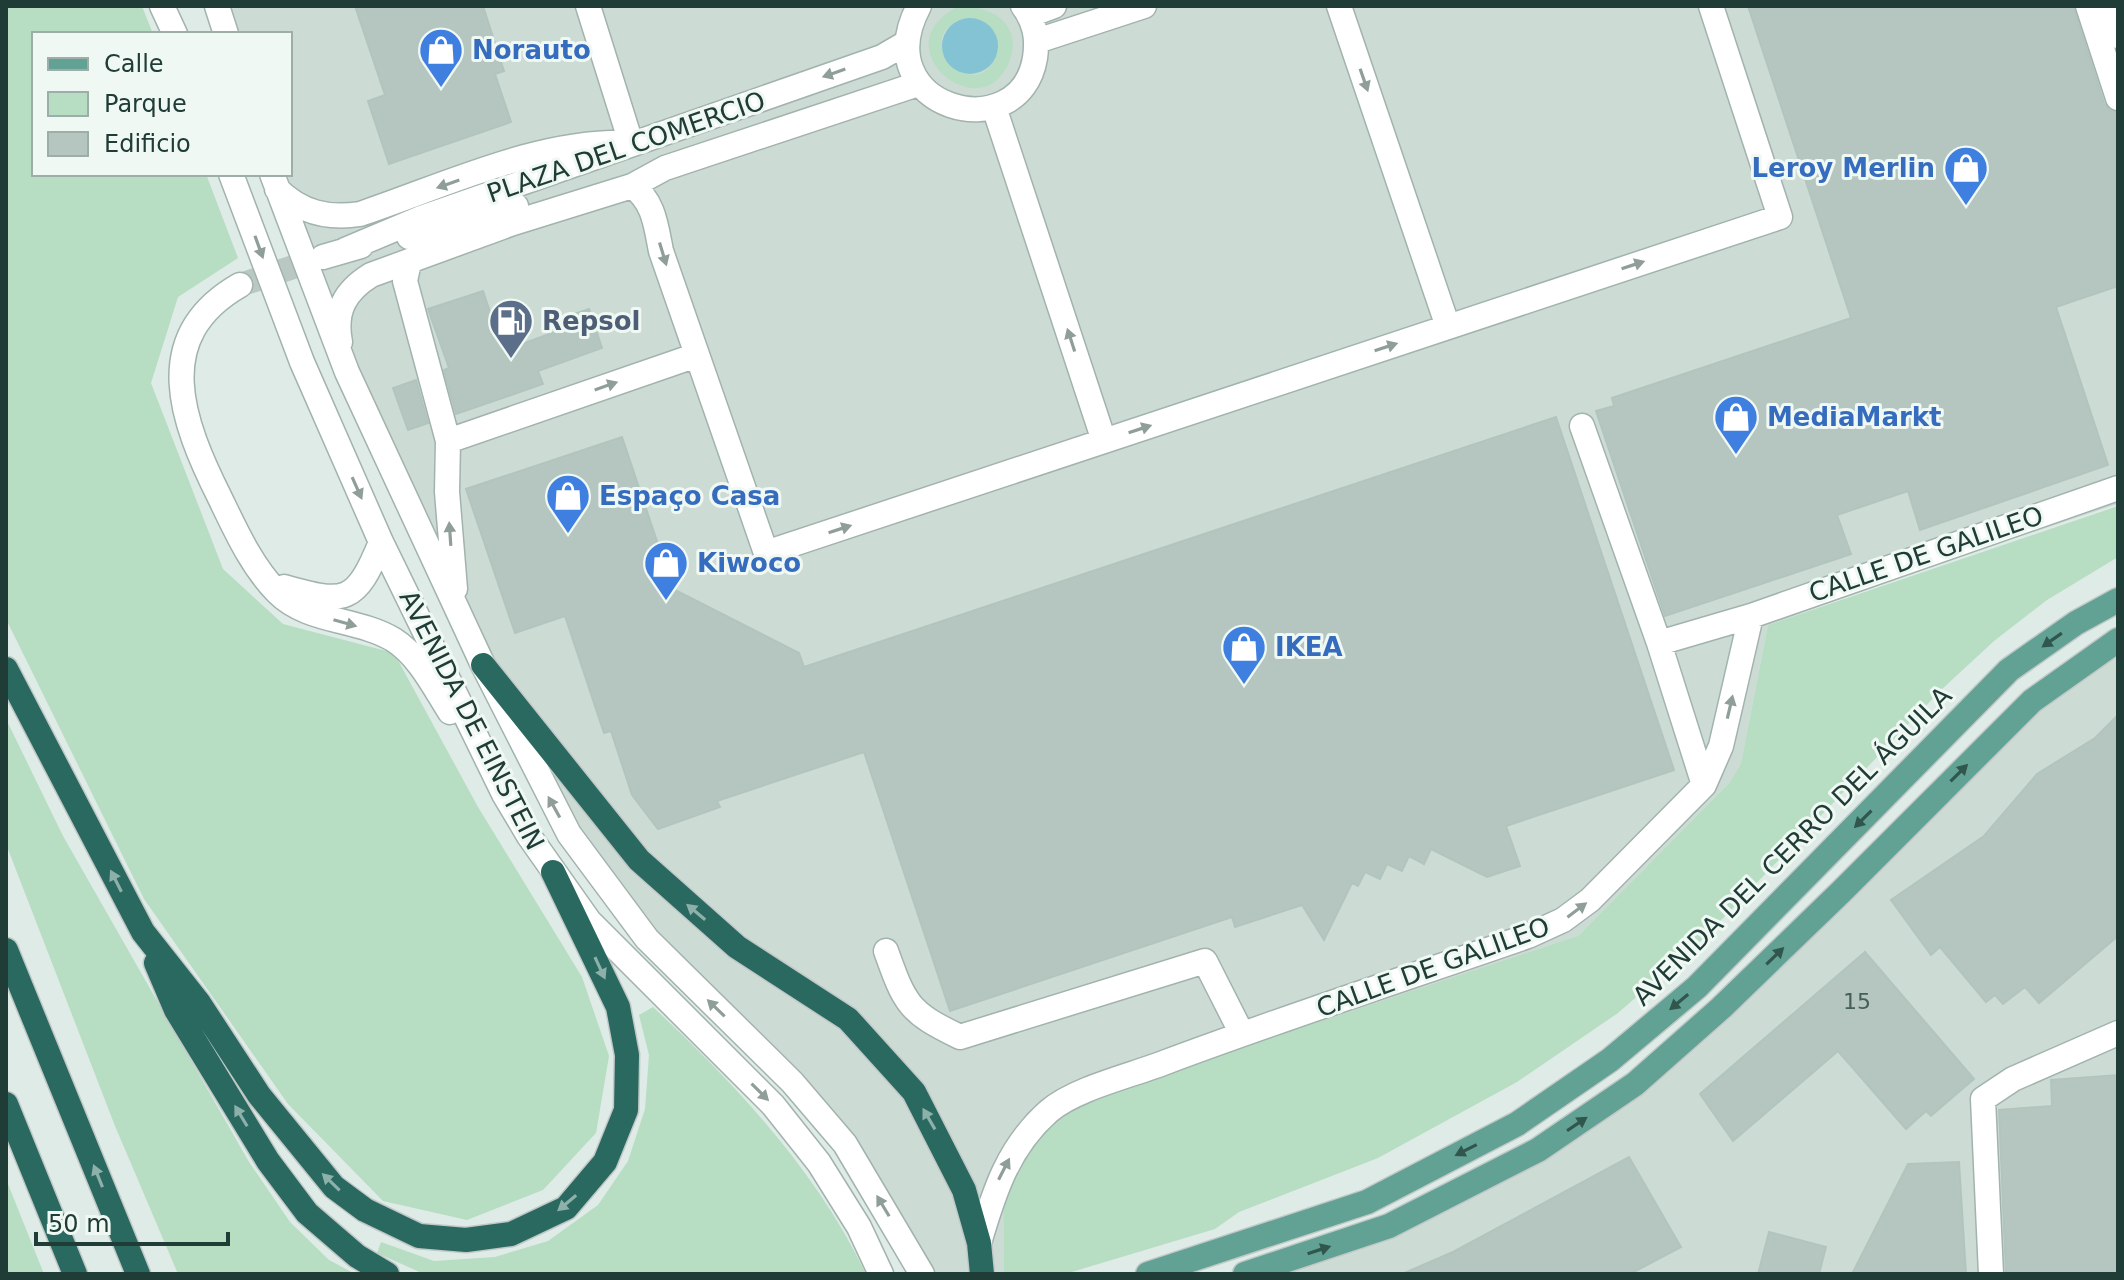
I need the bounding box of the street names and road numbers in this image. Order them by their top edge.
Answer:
street label: PLAZA DEL COMERCIO [483,85,769,209]
street label: CALLE DE GALILEO [1805,500,2047,608]
street label: AVENIDA DE EINSTEIN [393,585,551,855]
street label: AVENIDA DEL CERRO DEL ÁGUILA [1626,680,1958,1011]
street label: CALLE DE GALILEO [1312,911,1554,1023]

